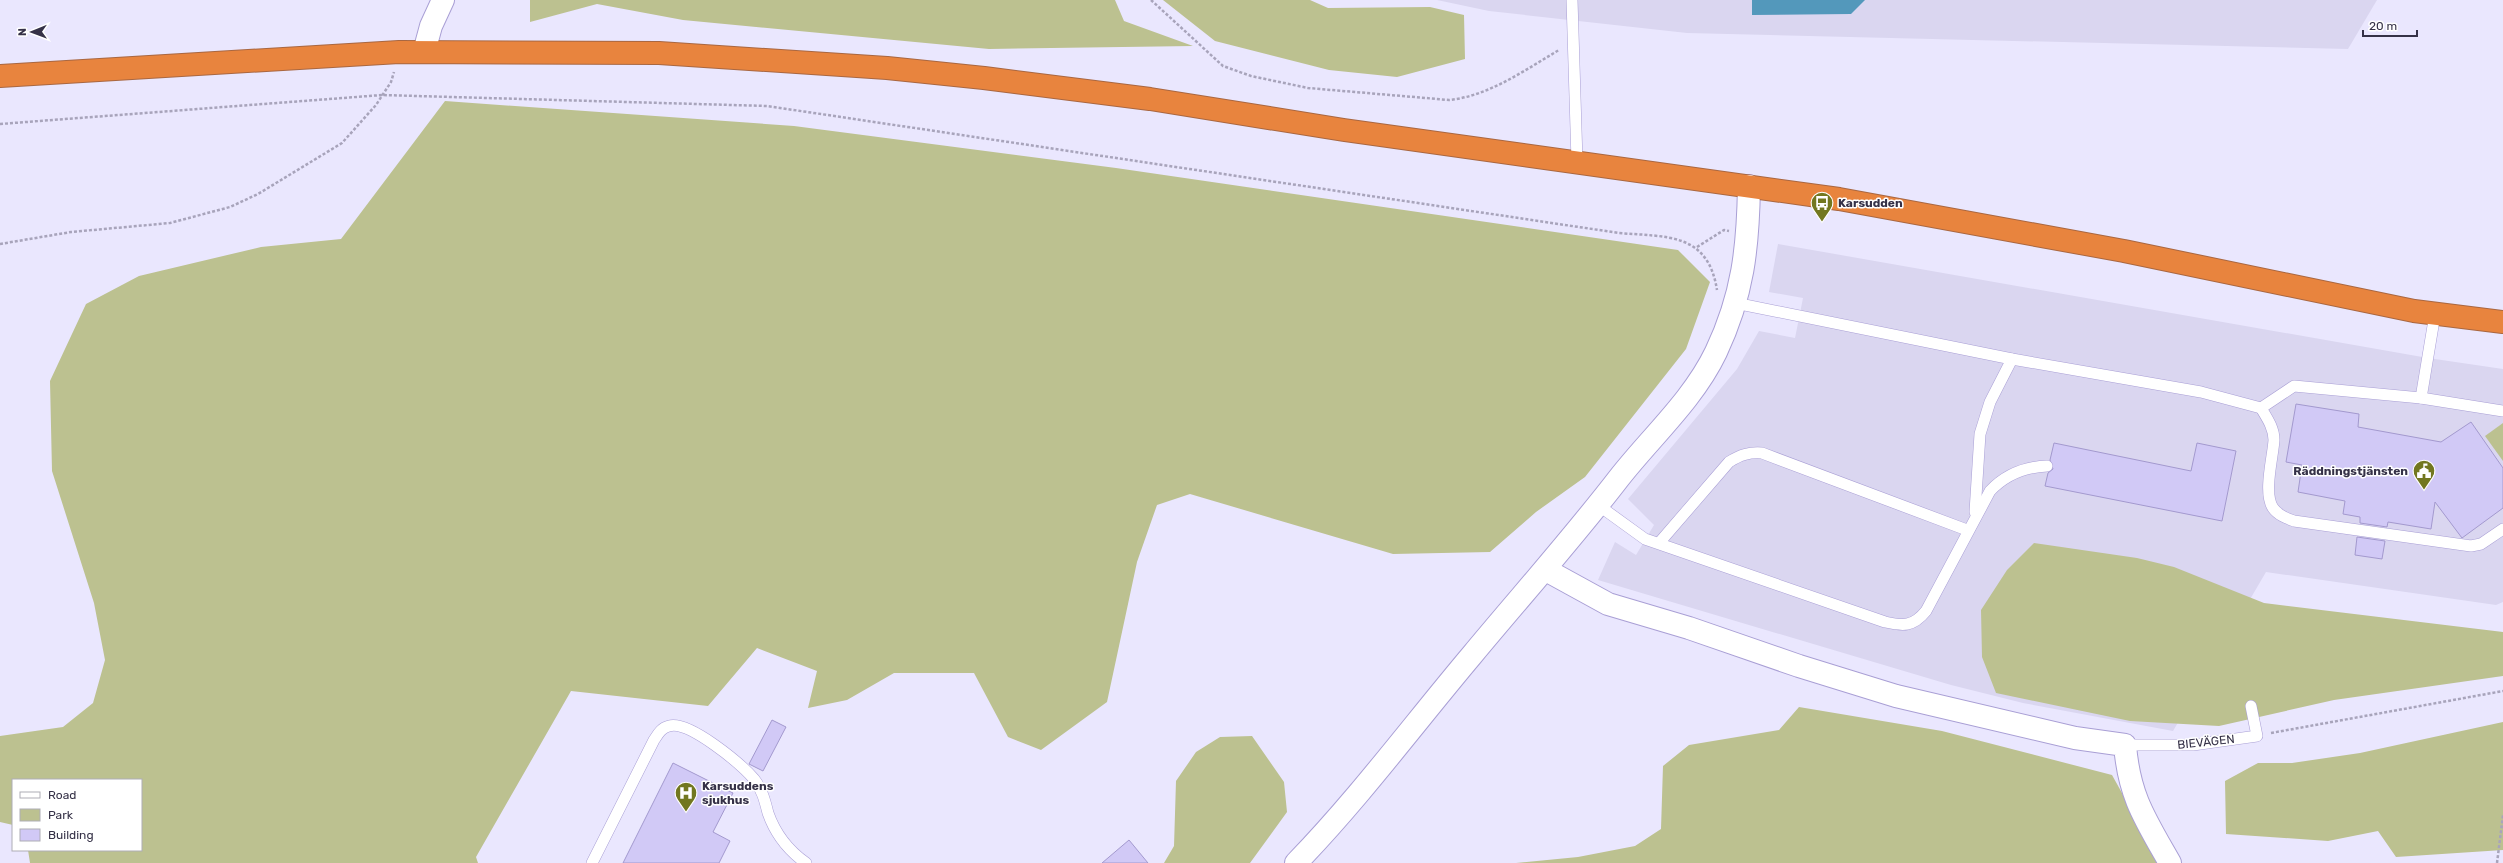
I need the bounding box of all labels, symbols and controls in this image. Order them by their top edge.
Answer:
north arrow [12,12,52,52]
scale bar [2363,12,2417,38]
text: 20 m [2369,19,2397,33]
text: N [16,28,29,36]
bus stop icon: Karsudden [1809,190,1835,223]
place label: Karsudden [1838,196,1903,210]
public building icon: Räddningstjänsten [2411,458,2437,491]
place label: Räddningstjänsten [2293,464,2408,478]
street label: BIEVÄGEN [2177,732,2235,752]
legend [12,779,142,851]
place label: Karsuddens sjukhus [702,779,774,807]
hospital icon: Karsuddens sjukhus [673,780,699,813]
text: Road [48,788,76,802]
text: Park [48,808,74,822]
text: Building [48,828,94,842]

